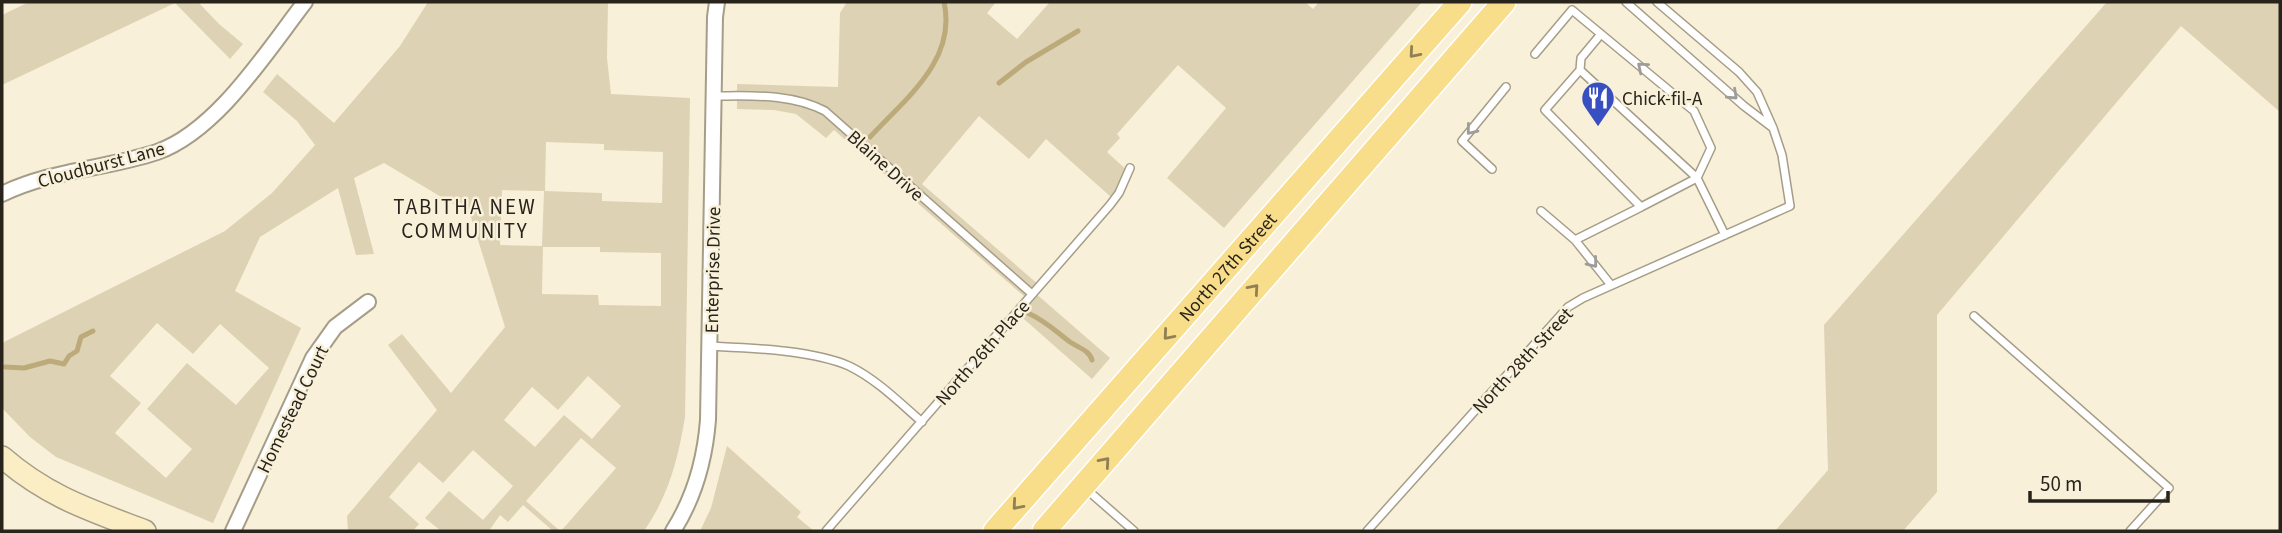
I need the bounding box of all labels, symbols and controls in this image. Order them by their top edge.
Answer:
one-way arrow [1410,45,1423,58]
one-way arrow [1637,63,1649,76]
restaurant icon: Chick-fil-A [1579,79,1617,128]
place label: Chick-fil-A [1622,86,1703,113]
one-way arrow [1724,86,1737,99]
one-way arrow [1467,122,1479,135]
street label: Blaine Drive [841,124,929,208]
street label: Cloudburst Lane [35,135,168,195]
district label: TABITHA NEW COMMUNITY [393,192,537,246]
street label: Enterprise Drive [699,206,728,334]
street label: North 27th Street [1173,207,1284,328]
one-way arrow [1585,254,1597,267]
one-way arrow [1246,285,1258,298]
street label: North 26th Place [930,294,1037,412]
street label: North 28th Street [1467,301,1580,420]
one-way arrow [1164,327,1176,340]
street label: Homestead Court [251,341,336,478]
one-way arrow [1097,457,1109,470]
scale bar [2030,460,2168,504]
text: 50 m [2040,469,2082,499]
one-way arrow [1013,497,1025,510]

